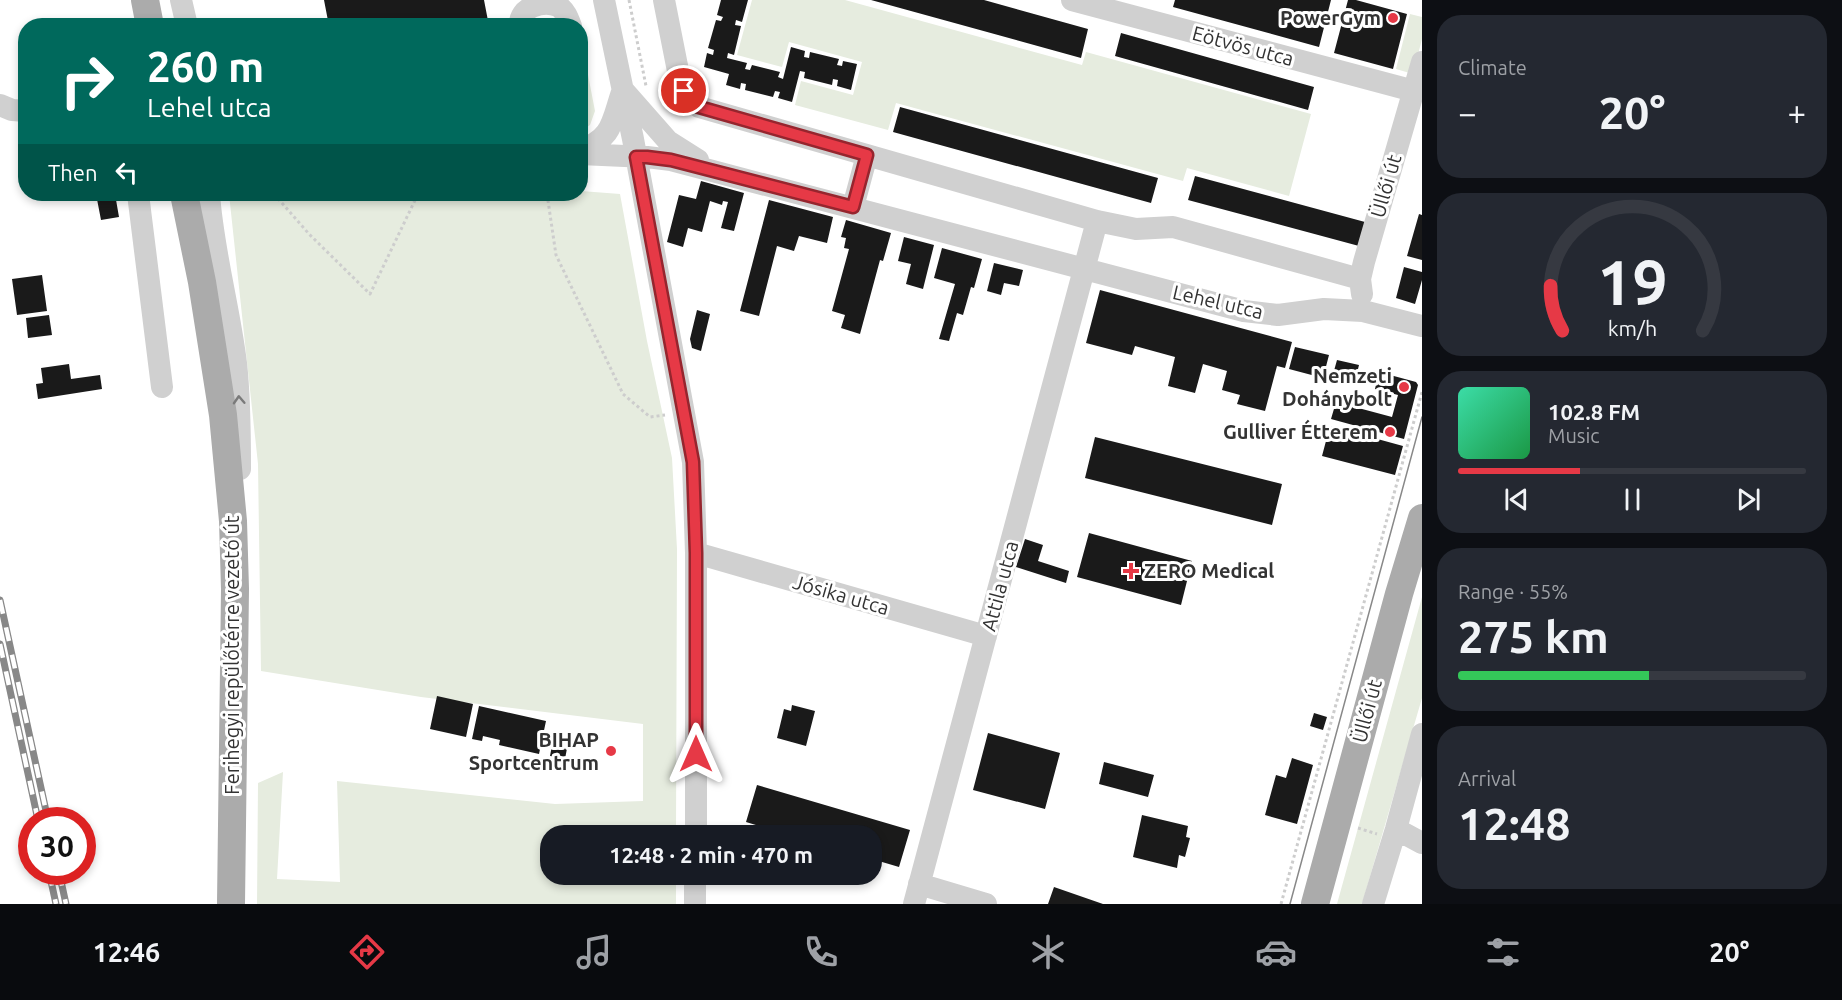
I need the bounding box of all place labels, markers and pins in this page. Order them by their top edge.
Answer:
place label: PowerGym [1280,6,1381,29]
marker: PowerGym [1386,11,1400,25]
pin [658,65,709,116]
place label: Nemzeti Dohánybolt [1282,364,1392,410]
marker: Nemzeti Dohánybolt [1397,380,1411,394]
place label: Gulliver Étterem [1223,419,1378,443]
marker: Gulliver Étterem [1383,425,1397,439]
place label: ZERO Medical [1144,559,1274,582]
marker: ZERO Medical [1122,562,1140,580]
place label: BIHAP Sportcentrum [469,728,599,774]
marker: BIHAP Sportcentrum [604,744,618,758]

